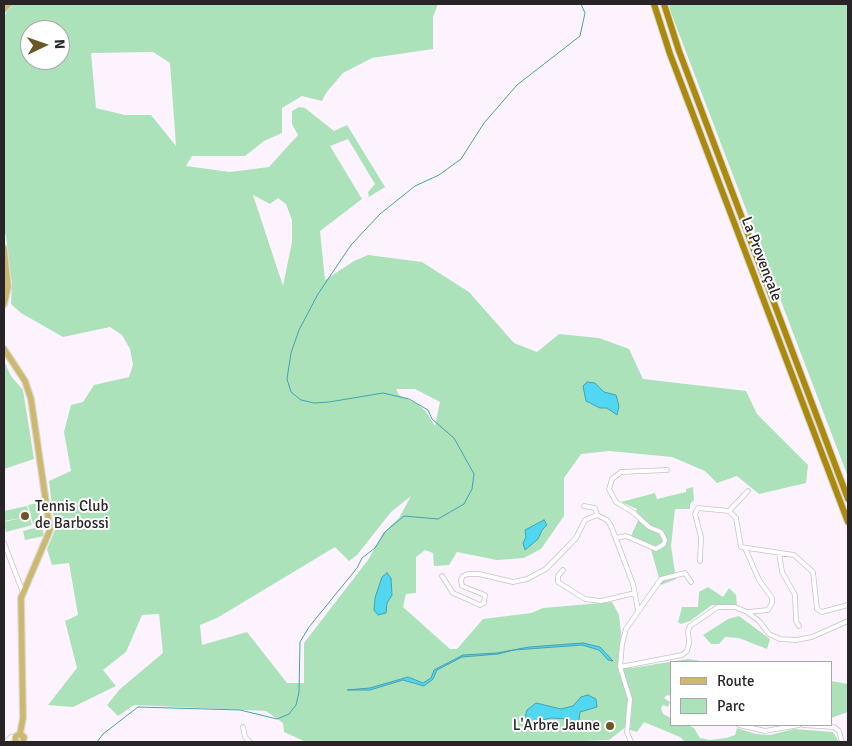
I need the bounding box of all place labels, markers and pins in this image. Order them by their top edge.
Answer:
place label: Tennis Club de Barbossi [35,498,109,533]
marker: Tennis Club de Barbossi [19,510,31,522]
place label: L'Arbre Jaune [513,717,600,735]
marker: L'Arbre Jaune [604,720,616,732]

